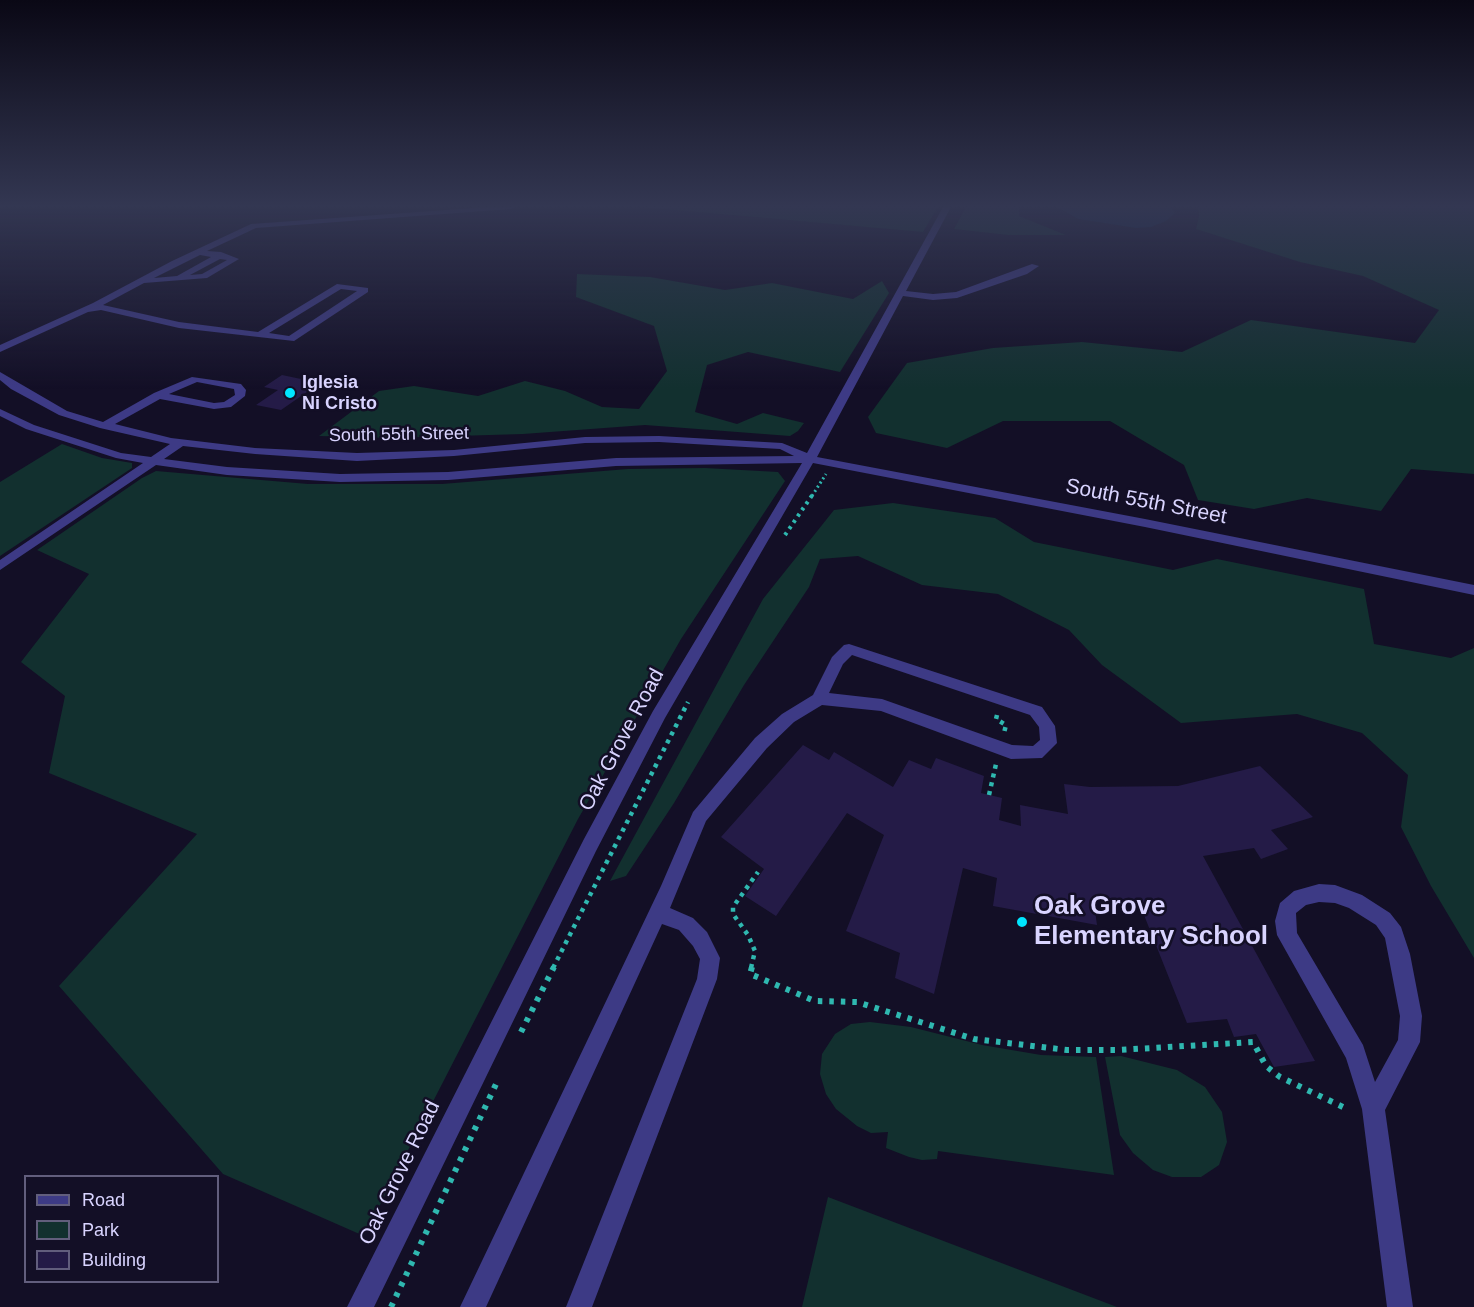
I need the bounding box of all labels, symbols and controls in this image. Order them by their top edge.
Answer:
place label: Iglesia Ni Cristo [302,372,377,415]
marker: Iglesia Ni Cristo [283,386,297,400]
street label: South 55th Street [329,423,469,447]
street label: South 55th Street [1063,474,1229,530]
street label: Oak Grove Road [574,665,670,815]
place label: Oak Grove Elementary School [1034,891,1268,952]
marker: Oak Grove Elementary School [1015,915,1029,929]
street label: Oak Grove Road [354,1097,446,1249]
legend [24,1175,219,1283]
text: Road [82,1190,125,1210]
text: Park [82,1220,119,1240]
text: Building [82,1250,146,1270]

